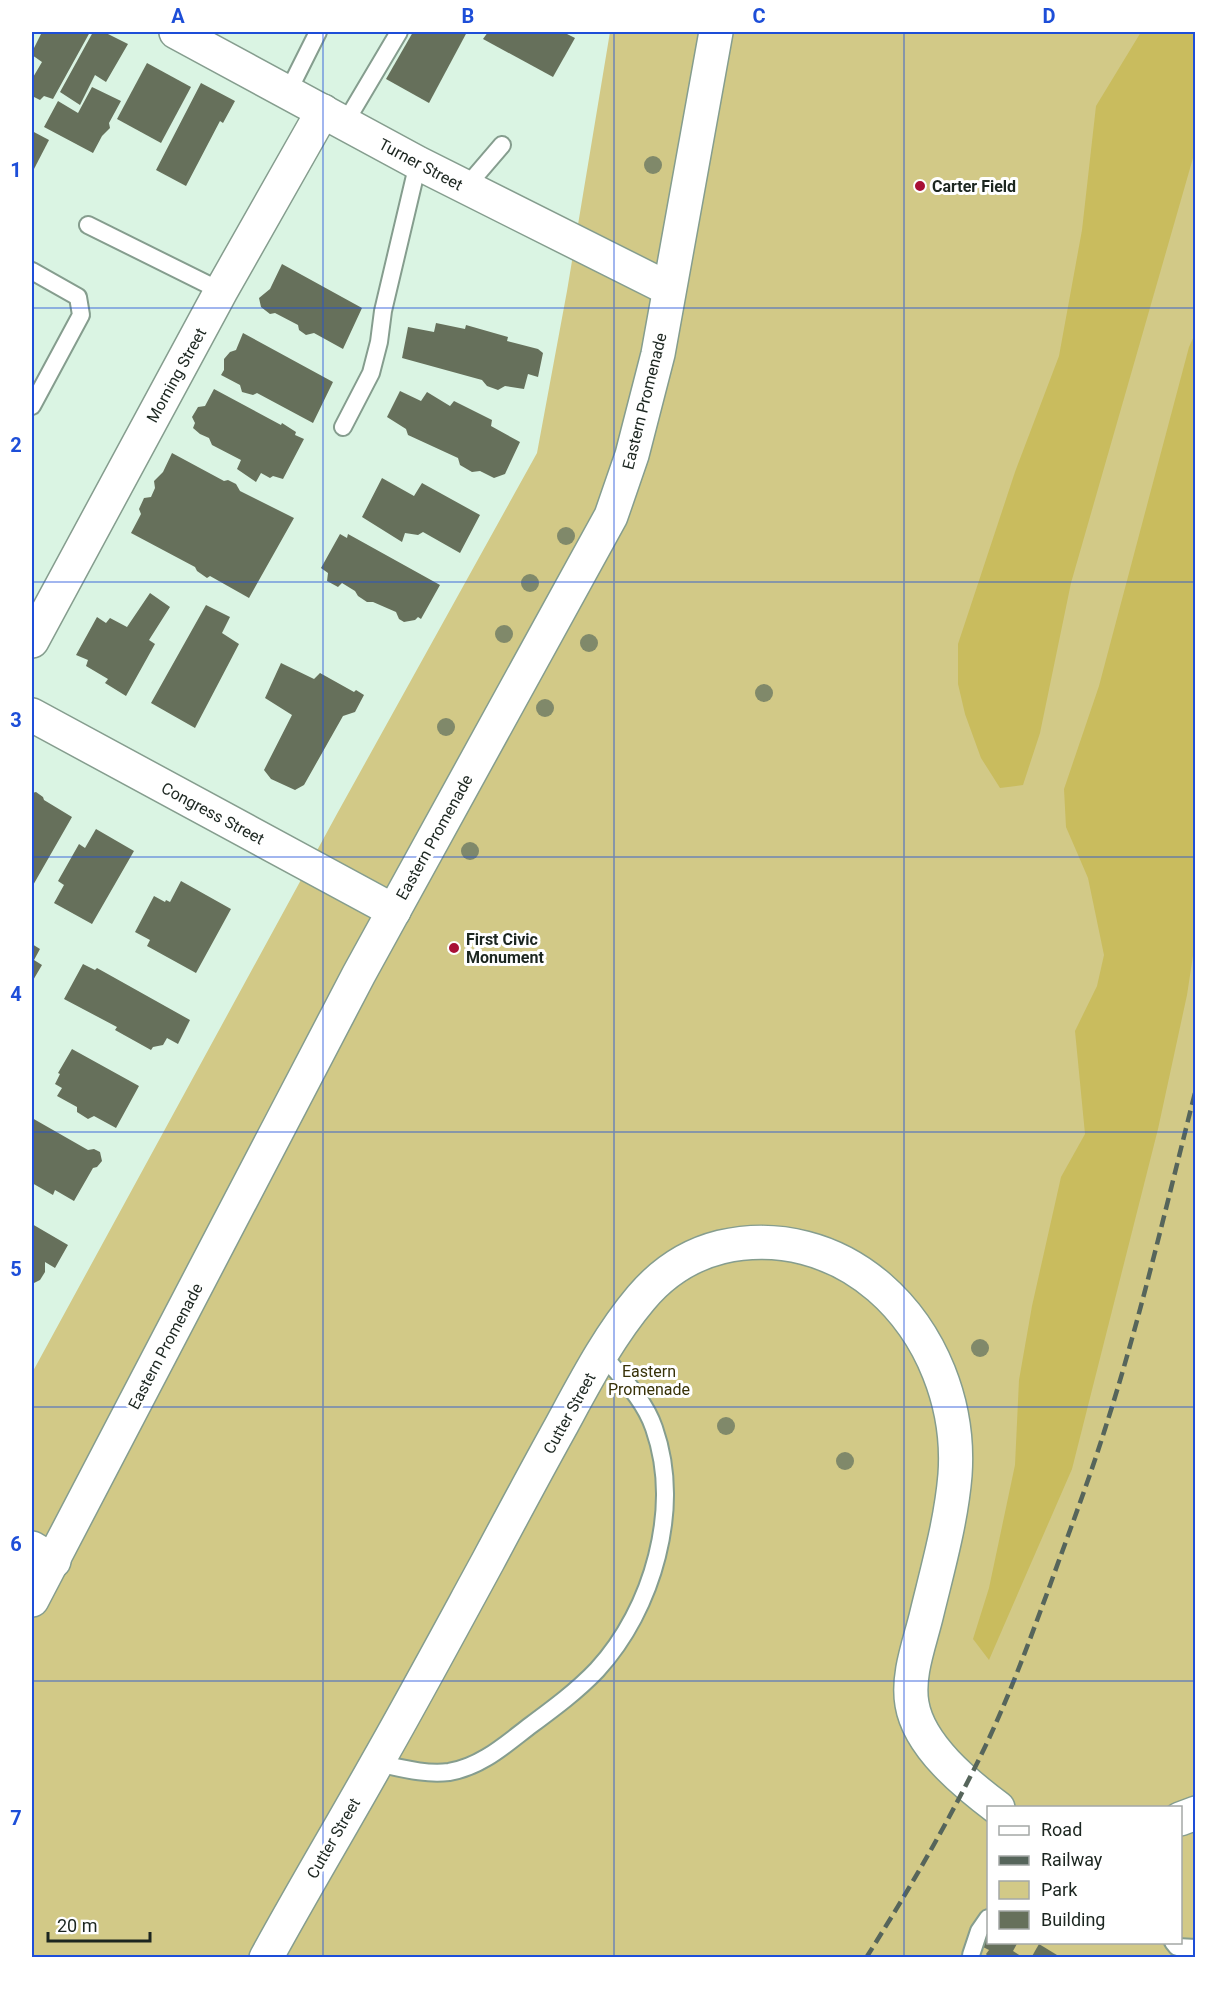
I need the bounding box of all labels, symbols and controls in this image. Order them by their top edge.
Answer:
text: A [171,4,185,28]
text: B [462,4,474,28]
text: C [752,4,766,28]
text: D [1043,4,1056,28]
street label: Turner Street [376,134,466,194]
text: 1 [10,158,22,182]
place label: Carter Field [932,177,1016,196]
marker: Carter Field [913,179,927,193]
street label: Morning Street [143,325,210,426]
street label: Eastern Promenade [618,331,671,471]
text: 2 [10,433,22,457]
text: 3 [10,708,22,732]
street label: Eastern Promenade [392,771,477,903]
street label: Congress Street [158,778,267,849]
place label: First Civic Monument [466,930,544,967]
marker: First Civic Monument [447,941,461,955]
text: 4 [10,982,22,1006]
text: 5 [10,1257,22,1281]
street label: Eastern Promenade [124,1280,207,1413]
park label: Eastern Promenade [608,1362,690,1399]
street label: Cutter Street [539,1369,600,1457]
text: 6 [10,1532,22,1556]
street label: Cutter Street [303,1795,364,1882]
text: 7 [10,1806,22,1830]
legend [987,1806,1182,1944]
text: Road [1041,1819,1082,1840]
text: Railway [1041,1849,1103,1870]
text: Park [1041,1879,1078,1900]
scale bar [48,1905,150,1943]
text: Building [1041,1909,1105,1930]
text: 20 m [57,1915,97,1936]

